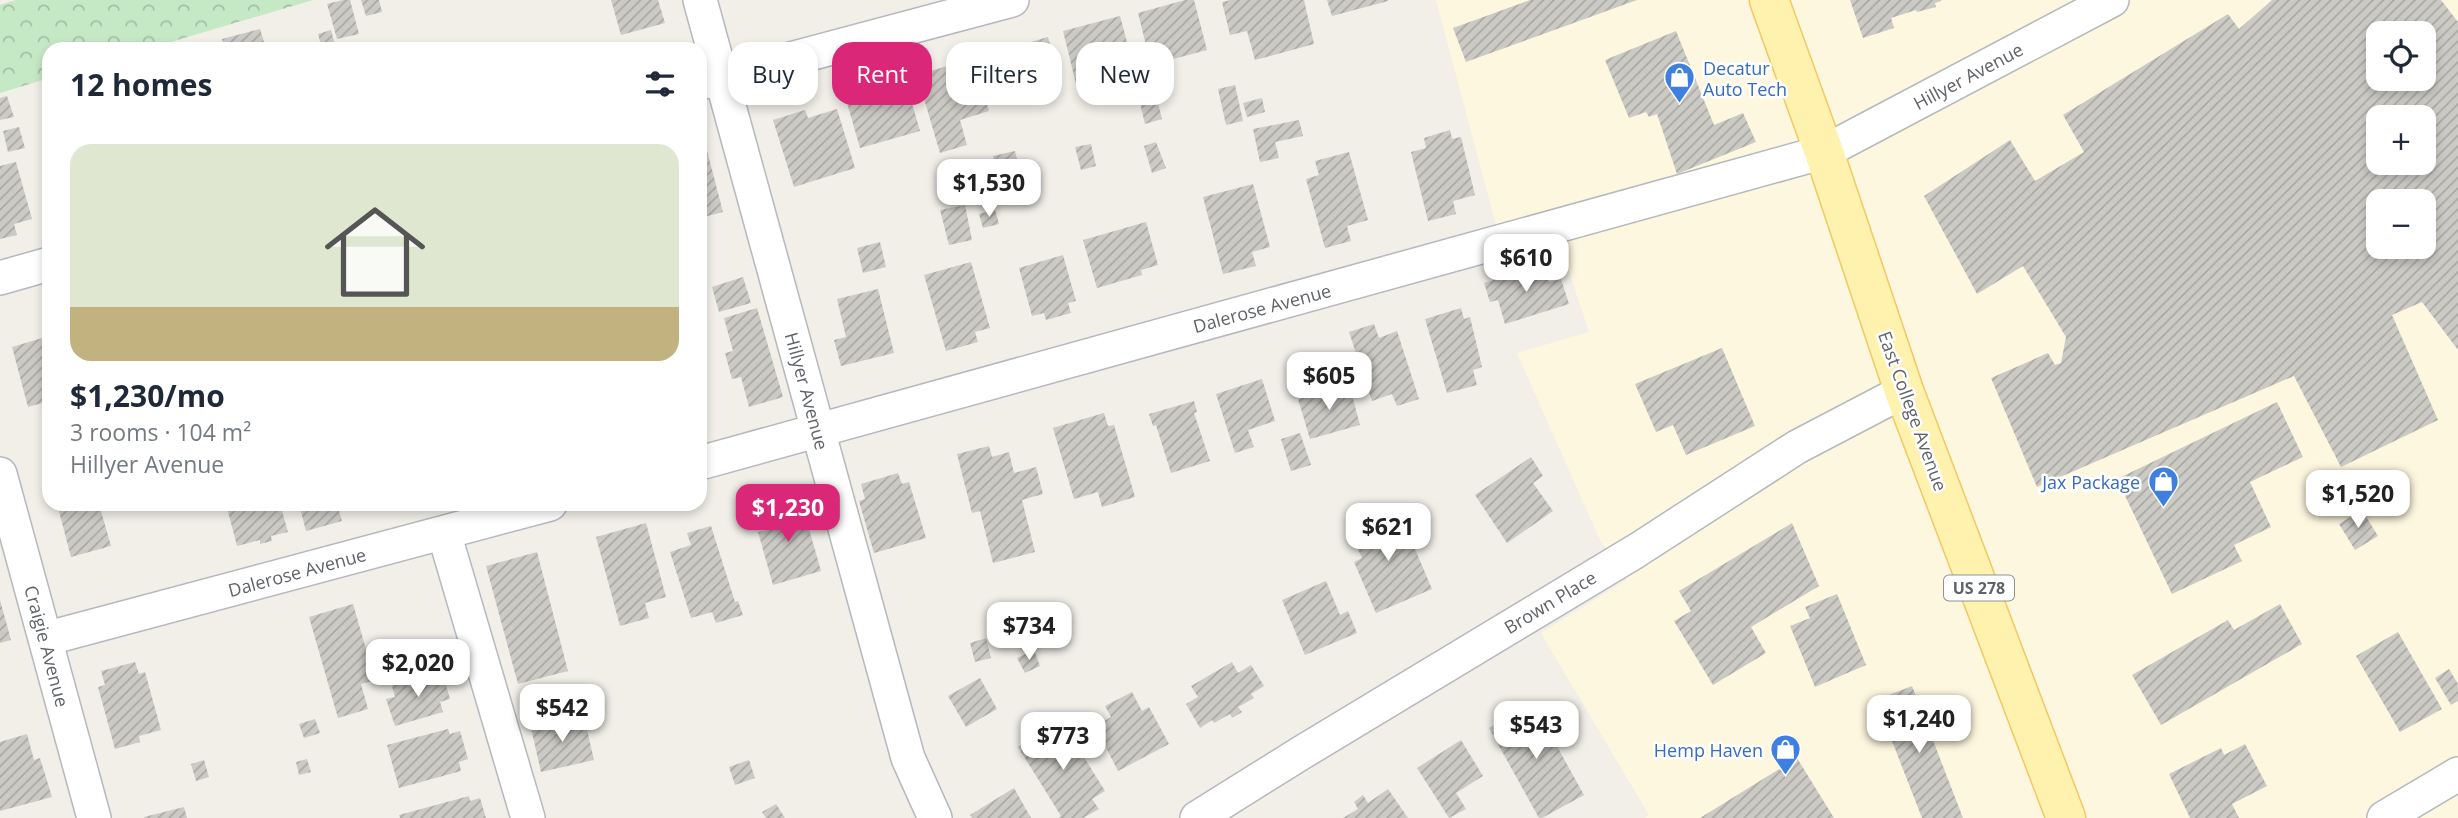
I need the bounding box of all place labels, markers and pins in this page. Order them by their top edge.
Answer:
place label: Decatur Auto Tech [1703,56,1787,101]
shop icon: Decatur Auto Tech [1663,61,1697,105]
pin: $1,530 [932,160,1046,219]
pin: $610 [1485,234,1567,294]
pin: $605 [1288,352,1370,412]
shop icon: Jax Package [2146,465,2180,509]
place label: Jax Package [2040,470,2140,494]
pin: $1,520 [2301,470,2415,530]
pin: $1,230 [731,484,845,544]
pin: $621 [1347,504,1429,563]
pin: $734 [988,602,1070,662]
pin: $2,020 [361,640,475,699]
pin: $542 [521,684,603,744]
pin: $1,240 [1862,696,1976,755]
pin: $543 [1495,702,1577,761]
pin: $773 [1022,712,1104,772]
shop icon: Hemp Haven [1769,733,1803,777]
place label: Hemp Haven [1654,738,1763,762]

